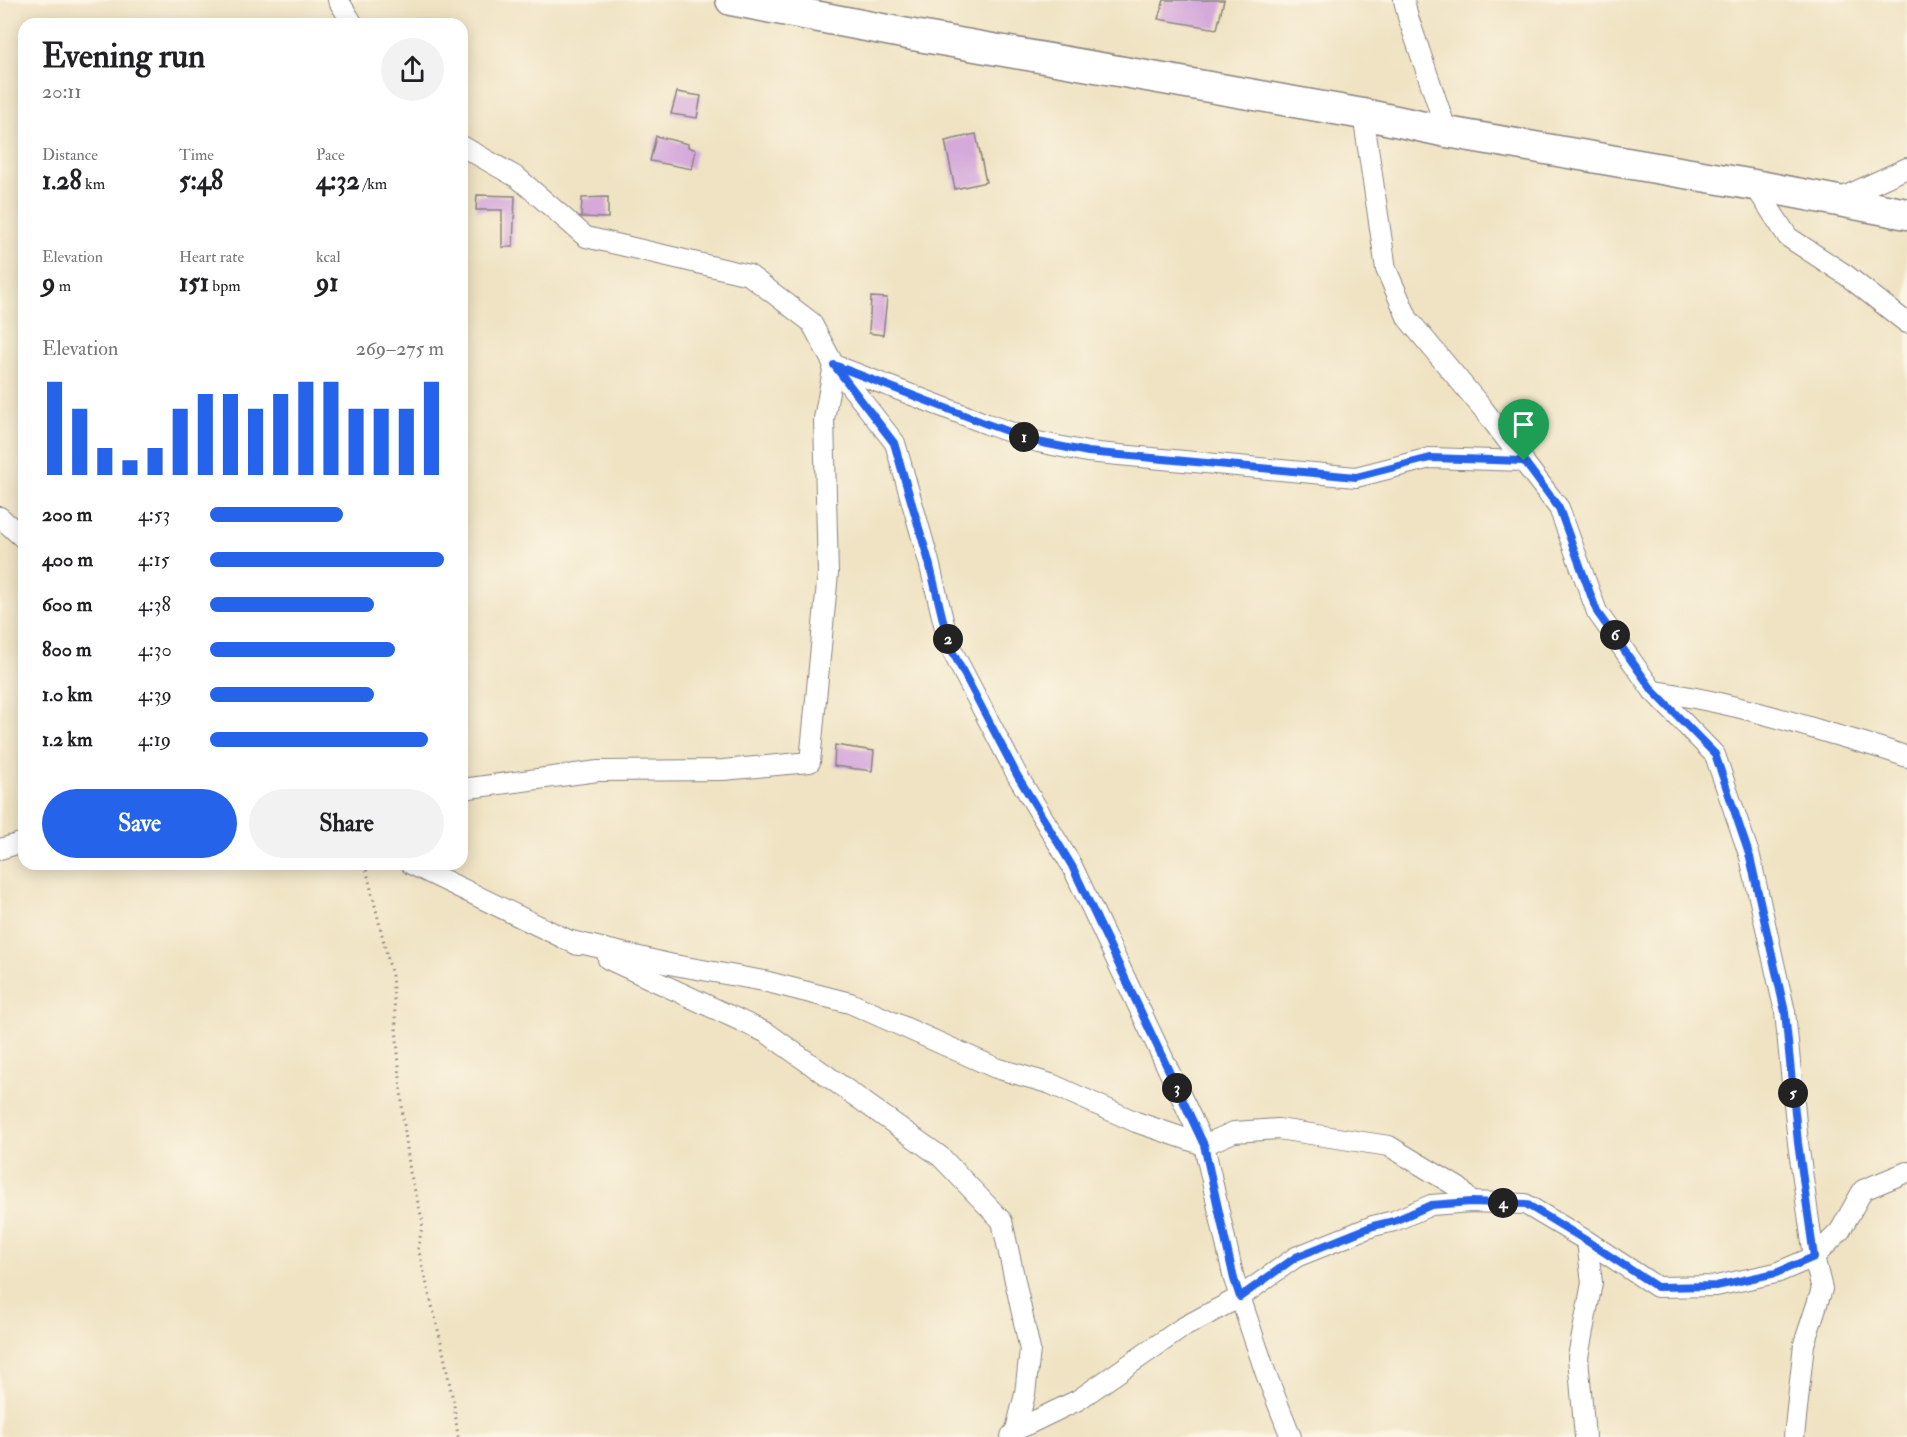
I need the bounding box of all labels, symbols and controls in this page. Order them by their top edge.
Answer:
text: Evening run [42,36,205,77]
button: share [381,38,444,101]
text: 20:11 [42,79,82,104]
text: Distance [42,145,98,165]
text: Time [179,145,214,165]
text: Pace [316,145,345,165]
text: 1.28 [42,165,82,197]
text: 5:48 [179,165,223,197]
text: 4:32 [316,165,360,197]
text: km [82,174,105,194]
text: /km [360,174,387,194]
text: Elevation [42,247,103,267]
text: Heart rate [179,247,244,267]
text: kcal [316,247,341,267]
text: 9 [42,267,55,299]
text: 151 [179,267,209,299]
text: 91 [316,267,339,299]
text: m [55,276,71,296]
text: bpm [209,276,241,296]
text: Elevation [42,336,118,361]
text: 269–275 m [356,336,444,361]
pin [1498,399,1549,461]
icon: arrive [1507,408,1540,441]
pin: 1 [1009,422,1039,452]
text: 1 [1021,427,1027,447]
text: 200 m [42,502,92,527]
text: 4:53 [138,502,170,527]
text: 400 m [42,547,93,572]
text: 4:15 [138,547,170,572]
text: 600 m [42,592,92,617]
text: 4:38 [138,592,171,617]
pin: 6 [1600,620,1630,650]
pin: 2 [933,624,963,654]
text: 6 [1611,625,1619,645]
text: 2 [944,629,952,649]
text: 800 m [42,637,92,662]
text: 4:30 [138,637,172,662]
text: 1.0 km [42,682,93,707]
text: 4:39 [138,682,172,707]
text: 1.2 km [42,727,92,752]
text: 4:19 [138,727,171,752]
button: Save [42,789,237,858]
button: Share [249,789,444,858]
pin: 3 [1162,1073,1192,1103]
text: 3 [1174,1078,1180,1098]
pin: 5 [1778,1078,1808,1108]
text: 5 [1789,1083,1797,1103]
pin: 4 [1488,1188,1518,1218]
text: 4 [1499,1193,1507,1213]

